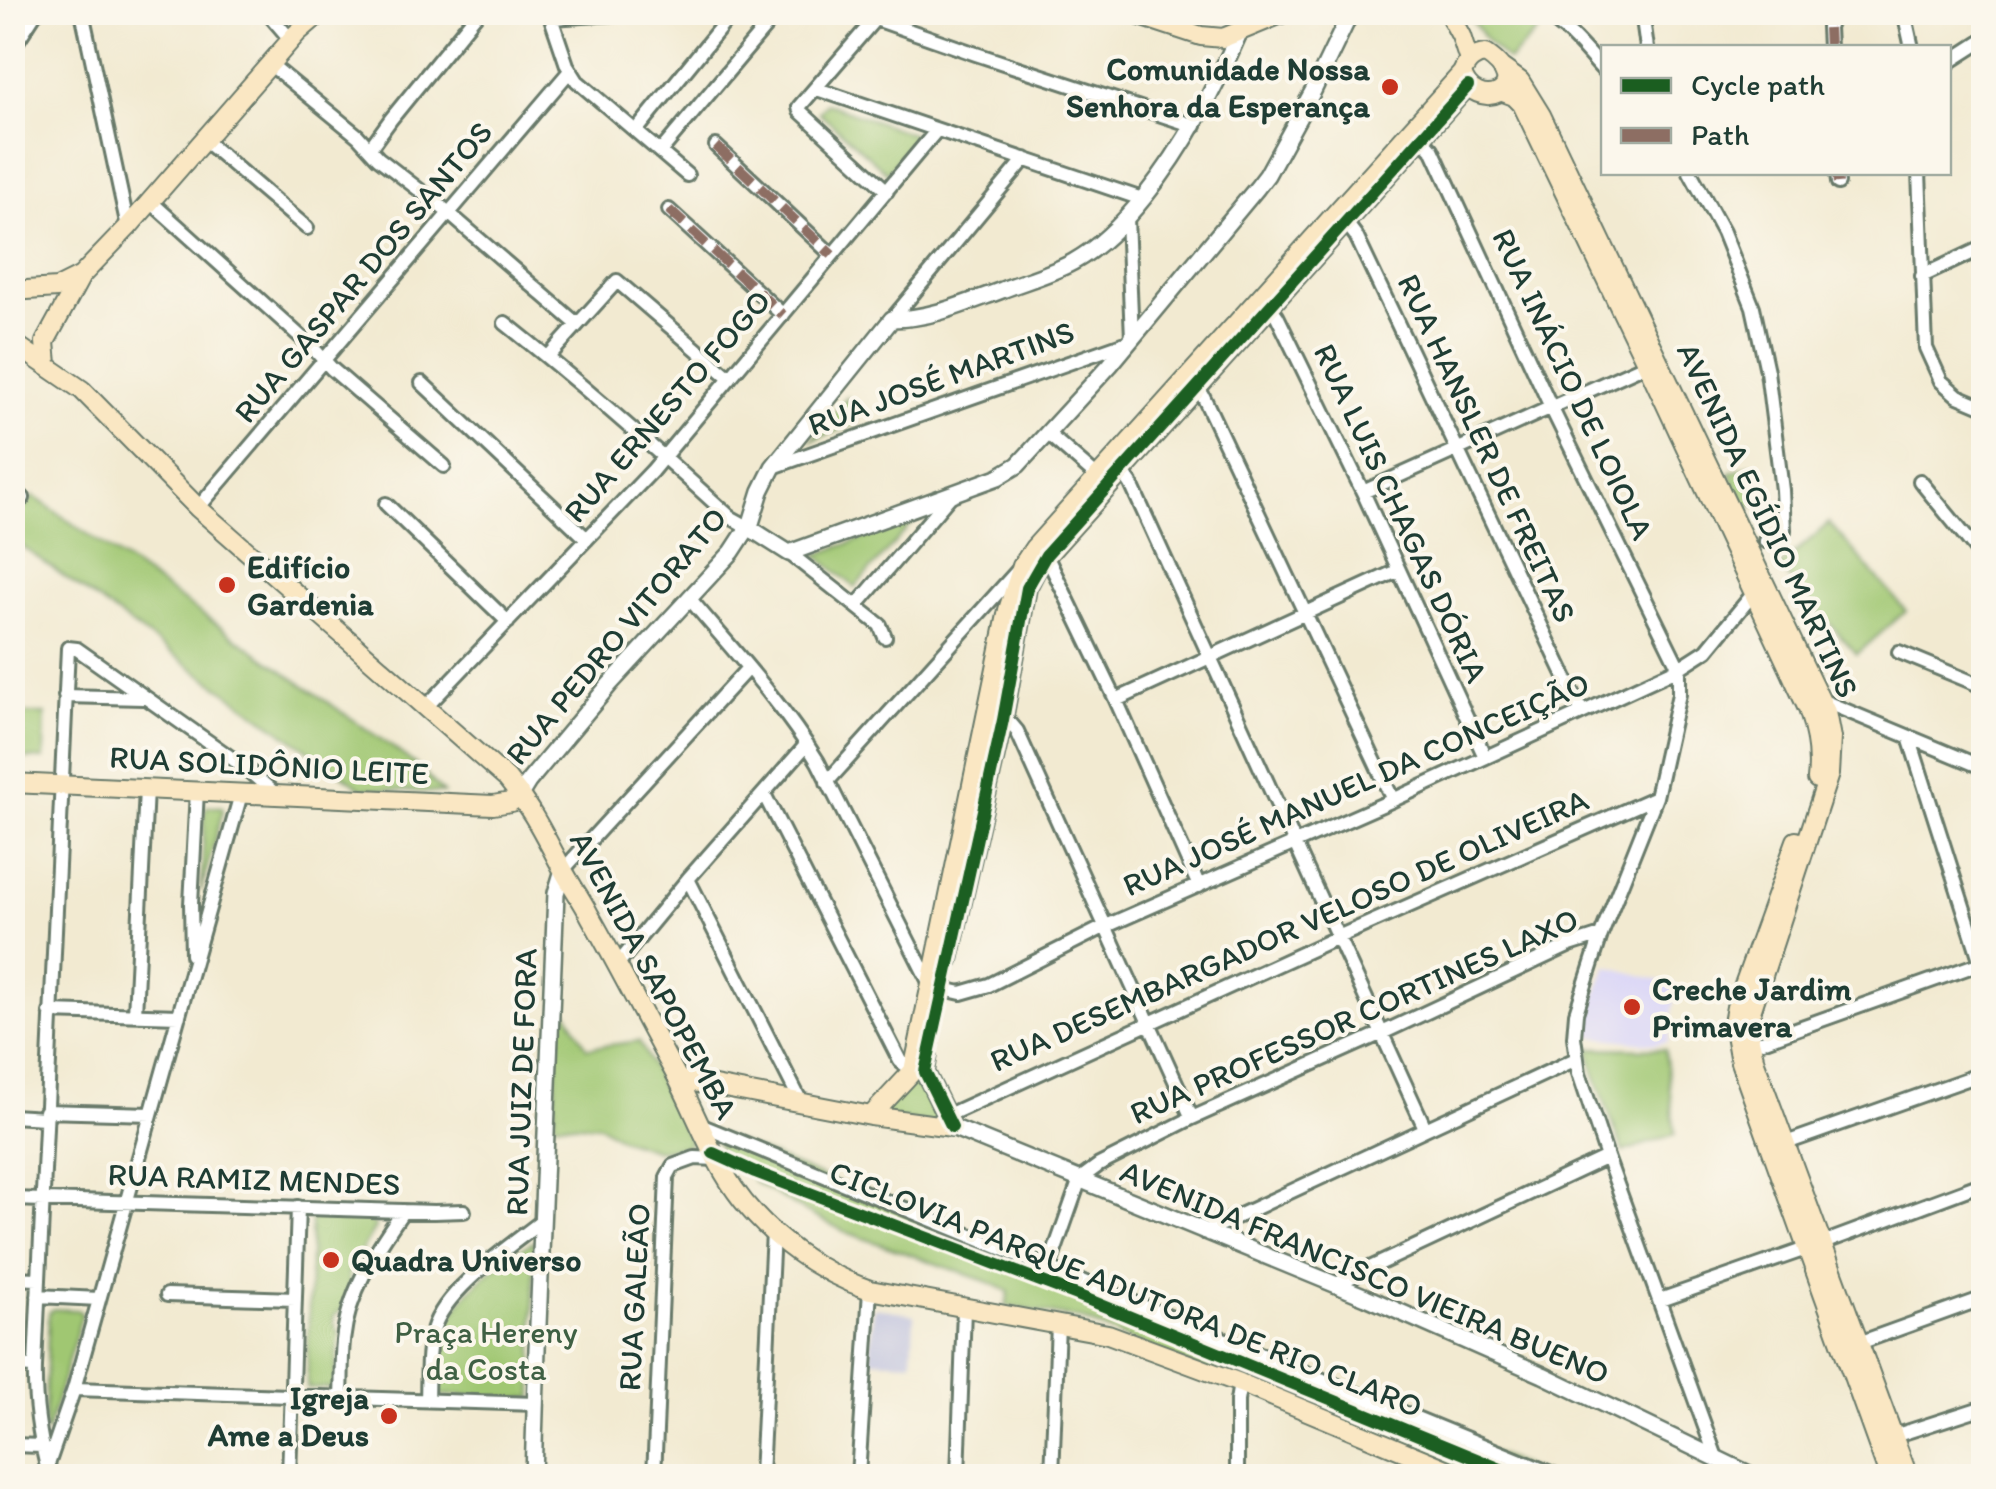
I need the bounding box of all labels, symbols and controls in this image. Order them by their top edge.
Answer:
legend [1601,45,1951,175]
place label: Comunidade Nossa Senhora da Esperança [1066,50,1370,125]
text: Cycle path [1691,66,1825,103]
marker: Comunidade Nossa Senhora da Esperança [1379,76,1401,98]
street label: RUA GASPAR DOS SANTOS [226,114,500,430]
text: Path [1691,116,1749,153]
street label: RUA INÁCIO DE LOIOLA [1484,223,1662,545]
street label: RUA HANSLER DE FREITAS [1390,268,1584,628]
street label: RUA ERNESTO FOGO [556,282,778,530]
street label: RUA JOSÉ MARTINS [803,312,1079,444]
street label: AVENIDA EGÍDIO MARTINS [1669,336,1867,704]
street label: RUA LUIS CHAGAS DÓRIA [1306,338,1496,688]
street label: RUA PEDRO VITORATO [497,500,735,772]
place label: Edifício Gardenia [247,548,374,623]
marker: Edifício Gardenia [216,574,238,596]
street label: RUA JOSÉ MANUEL DA CONCEIÇÃO [1117,664,1595,904]
street label: RUA SOLIDÔNIO LEITE [108,738,430,792]
street label: RUA DESEMBARGADOR VELOSO DE OLIVEIRA [984,780,1594,1080]
street label: AVENIDA SAPOPEMBA [562,825,746,1125]
street label: RUA PROFESSOR CORTINES LAXO [1124,900,1584,1132]
street label: RUA JUIZ DE FORA [497,948,545,1216]
place label: Creche Jardim Primavera [1652,970,1852,1045]
marker: Creche Jardim Primavera [1621,996,1643,1018]
street label: CICLOVIA PARQUE ADUTORA DE RIO CLARO [824,1152,1428,1426]
street label: AVENIDA FRANCISCO VIEIRA BUENO [1115,1152,1615,1392]
street label: RUA RAMIZ MENDES [107,1155,401,1203]
street label: RUA GALEÃO [610,1202,658,1392]
place label: Quadra Universo [351,1241,581,1279]
marker: Quadra Universo [320,1249,342,1271]
park label: Praça Hereny da Costa [394,1313,578,1388]
place label: Igreja Ame a Deus [207,1379,369,1454]
marker: Igreja Ame a Deus [378,1405,400,1427]

